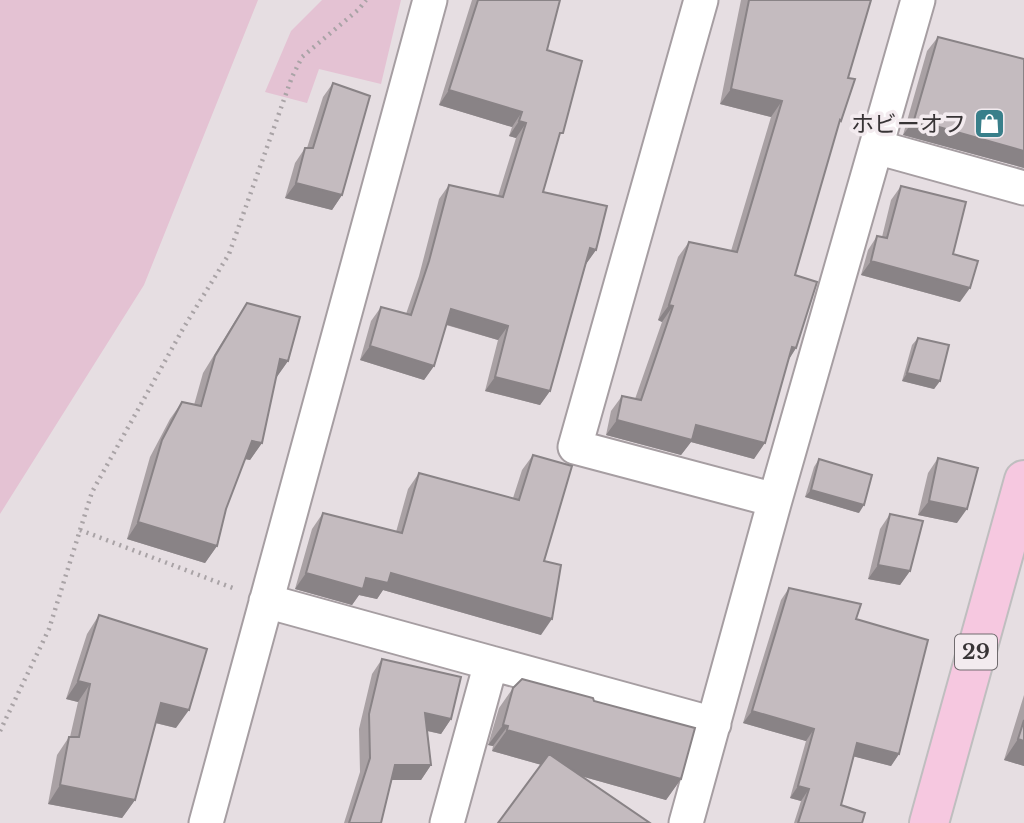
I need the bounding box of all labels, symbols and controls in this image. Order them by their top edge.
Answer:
shop icon: ホビーオフ [972,107,1006,141]
place label: ホビーオフ [851,110,966,138]
road number: 29 [955,634,997,670]

